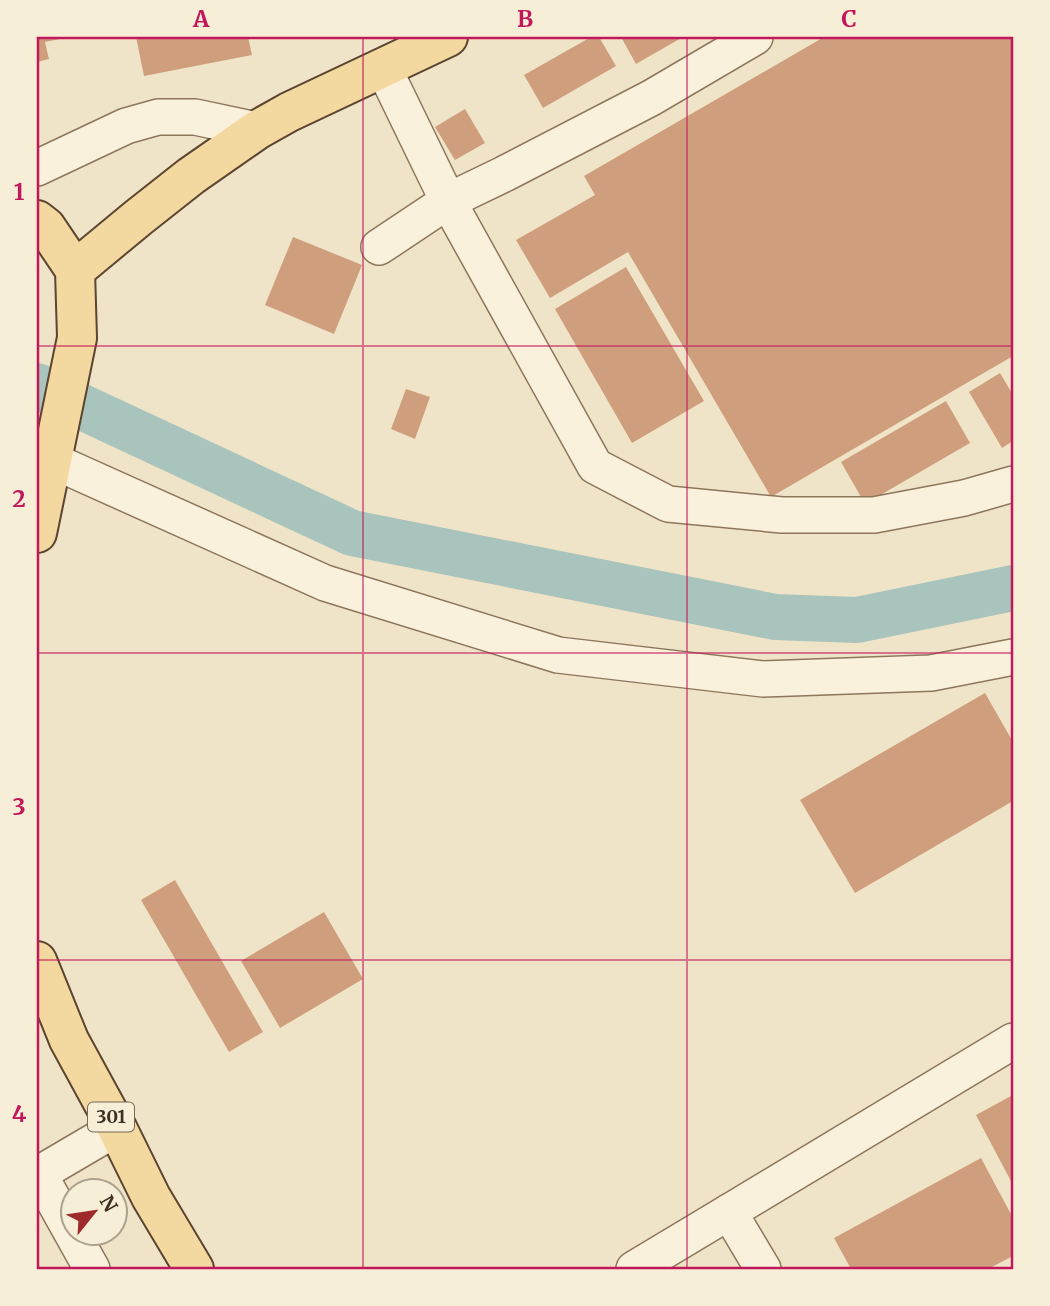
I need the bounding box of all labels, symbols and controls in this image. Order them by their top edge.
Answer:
text: A [192,4,210,33]
text: B [517,4,533,33]
text: C [841,4,857,33]
text: 1 [14,177,25,206]
text: 2 [12,484,26,513]
text: 3 [12,792,26,821]
text: 4 [12,1099,27,1128]
road number: 301 [88,1102,134,1132]
north arrow [60,1176,130,1246]
text: N [95,1191,123,1216]

